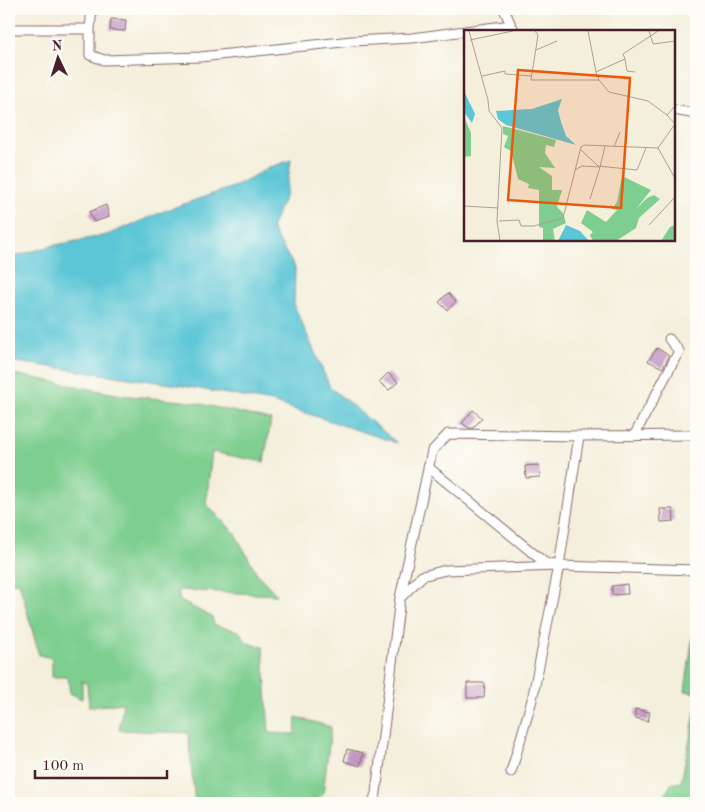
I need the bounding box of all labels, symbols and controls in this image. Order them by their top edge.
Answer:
inset map [464,30,675,241]
north arrow [32,32,82,82]
text: N [51,39,63,53]
scale bar [35,747,168,779]
text: 100 m [42,759,84,774]

